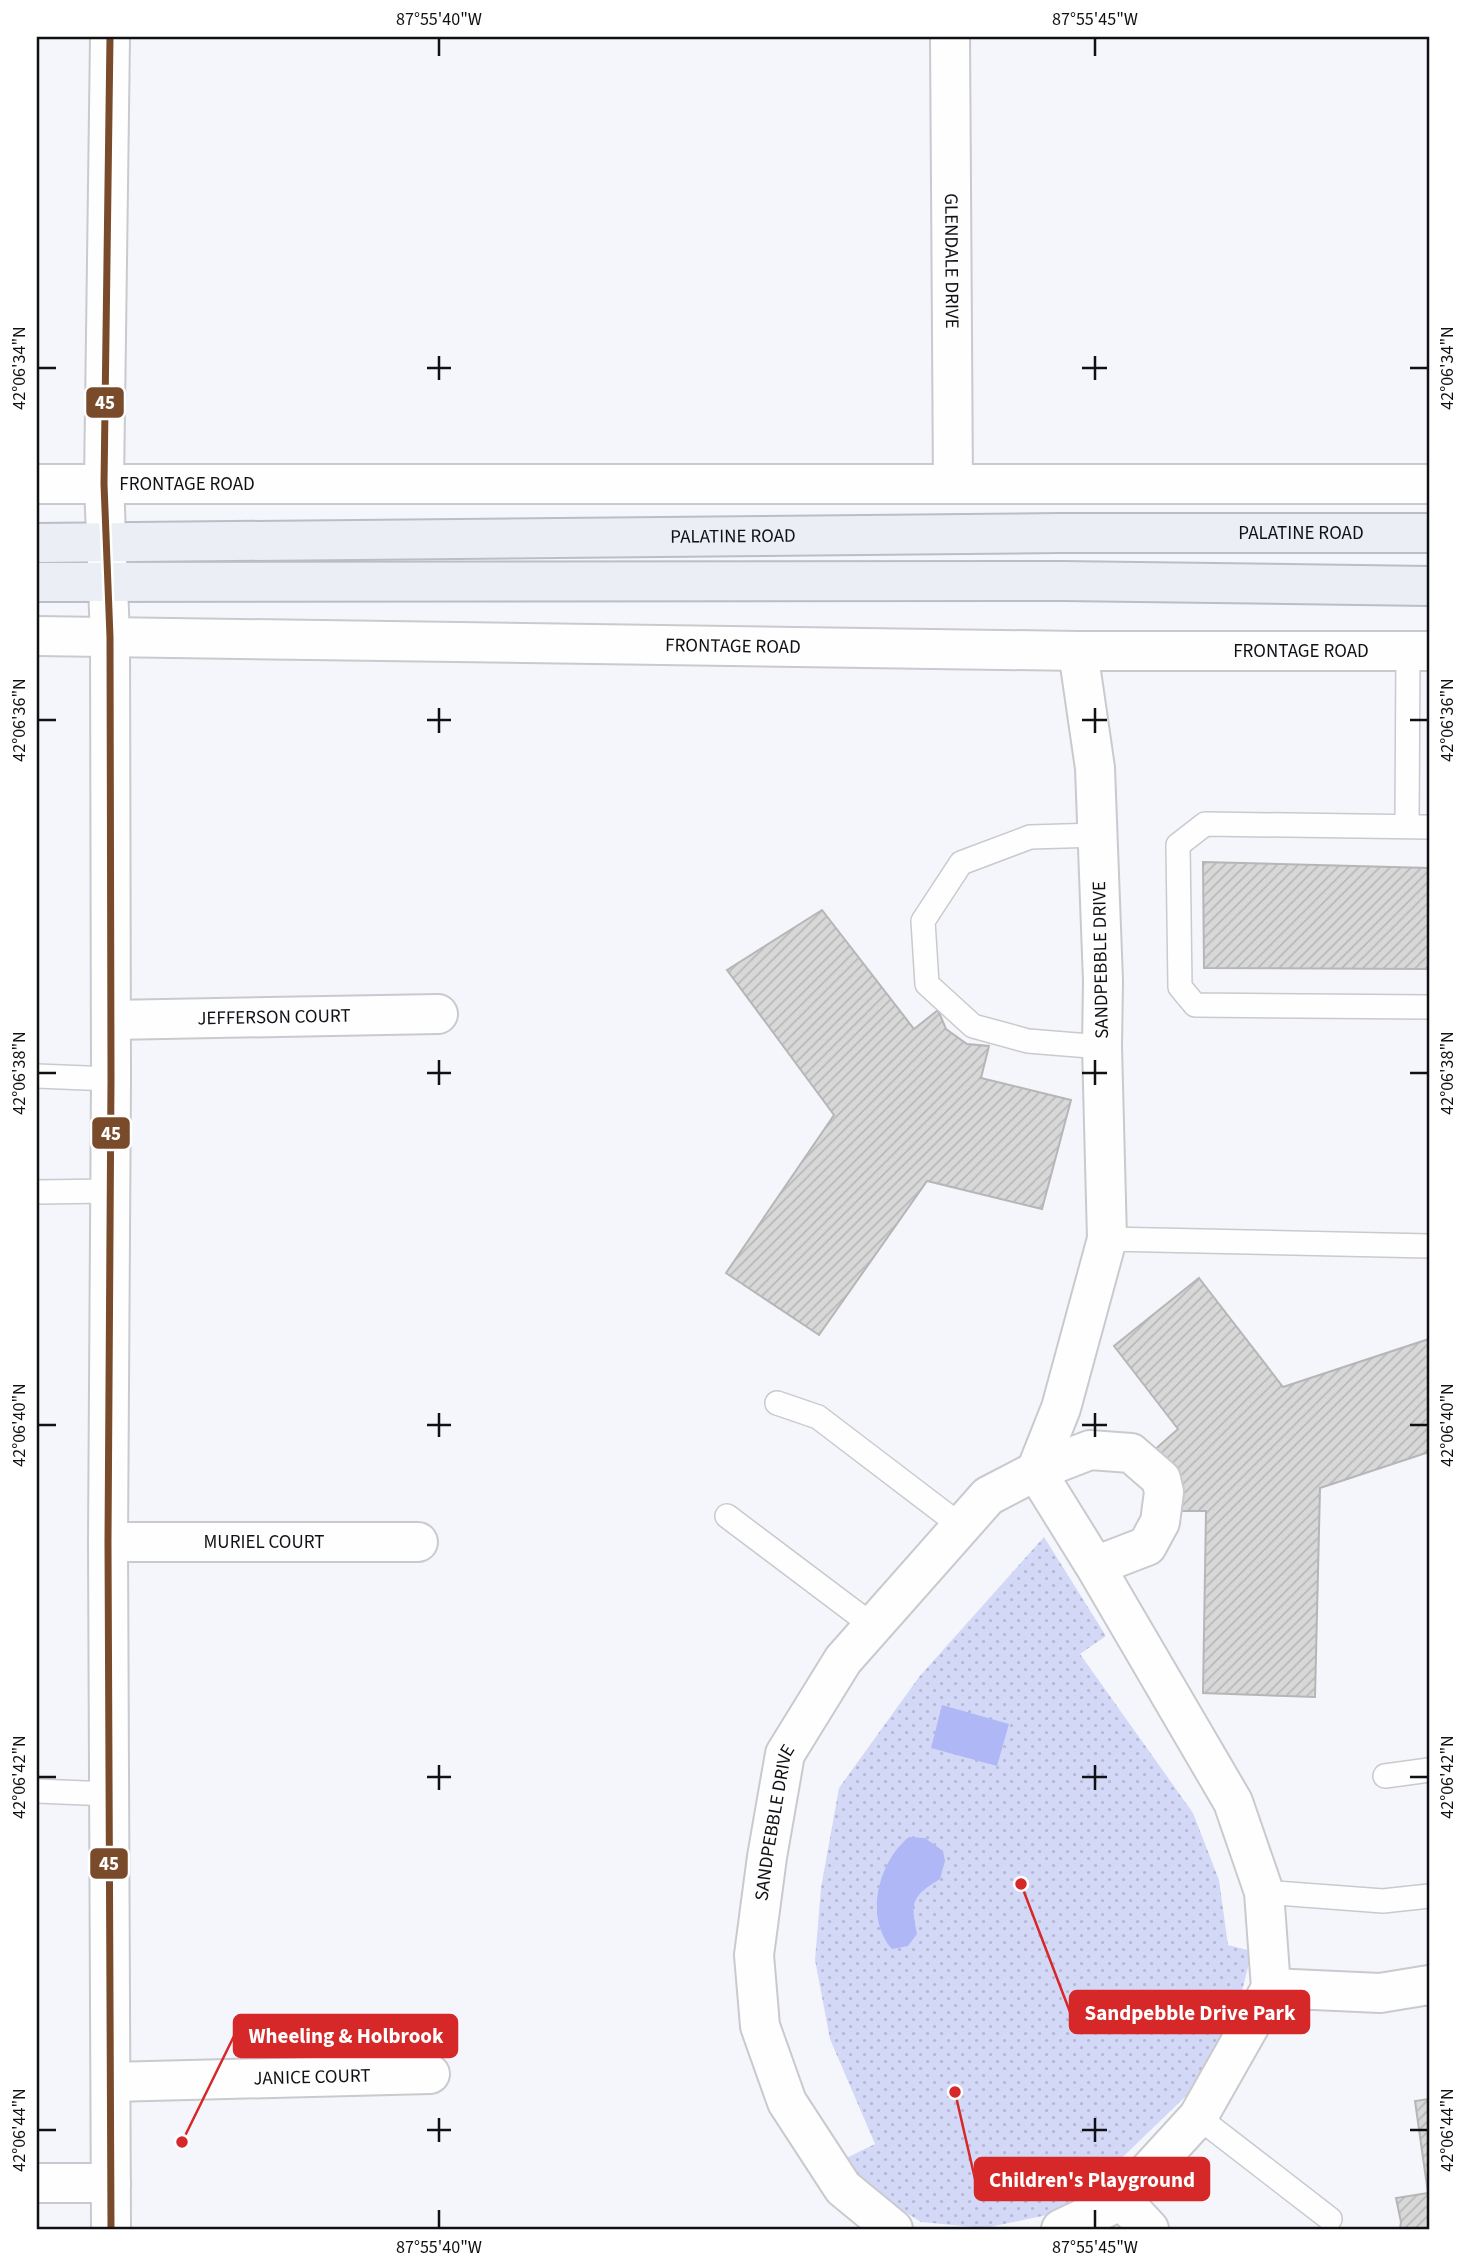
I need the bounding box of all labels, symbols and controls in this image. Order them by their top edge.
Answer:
text: 87°55'40"W [396,7,482,32]
text: 87°55'45"W [1052,7,1138,32]
street label: GLENDALE DRIVE [938,193,965,329]
text: 42°06'34"N [7,326,32,410]
text: 42°06'34"N [1435,326,1460,410]
line badge: 45 [85,386,125,419]
text: 45 [95,390,115,417]
street label: FRONTAGE ROAD [119,471,255,498]
street label: PALATINE ROAD [1238,520,1364,547]
street label: PALATINE ROAD [670,522,796,550]
street label: FRONTAGE ROAD [665,632,801,661]
street label: FRONTAGE ROAD [1233,638,1369,665]
text: 42°06'36"N [7,678,32,762]
text: 42°06'36"N [1435,678,1460,762]
street label: SANDPEBBLE DRIVE [1086,881,1116,1039]
street label: JEFFERSON COURT [197,1002,351,1032]
text: 42°06'38"N [7,1031,32,1115]
text: 42°06'38"N [1435,1031,1460,1115]
line badge: 45 [91,1116,131,1150]
text: 45 [101,1121,121,1148]
text: 42°06'40"N [7,1383,32,1467]
text: 42°06'40"N [1435,1383,1460,1467]
street label: MURIEL COURT [204,1529,324,1556]
text: 42°06'42"N [7,1735,32,1819]
text: 42°06'42"N [1435,1735,1460,1819]
street label: SANDPEBBLE DRIVE [748,1739,801,1902]
line badge: 45 [89,1847,129,1880]
text: 45 [99,1851,119,1878]
callout: Sandpebble Drive Park [1070,1991,1309,2033]
text: Sandpebble Drive Park [1085,1998,1296,2028]
callout: Wheeling & Holbrook [234,2015,457,2057]
text: Wheeling & Holbrook [248,2021,444,2051]
street label: JANICE COURT [253,2062,371,2092]
text: 42°06'44"N [7,2088,32,2172]
text: 42°06'44"N [1435,2088,1460,2172]
callout: Children's Playground [975,2158,1209,2200]
text: Children's Playground [989,2165,1195,2195]
text: 87°55'40"W [396,2235,482,2260]
text: 87°55'45"W [1052,2235,1138,2260]

